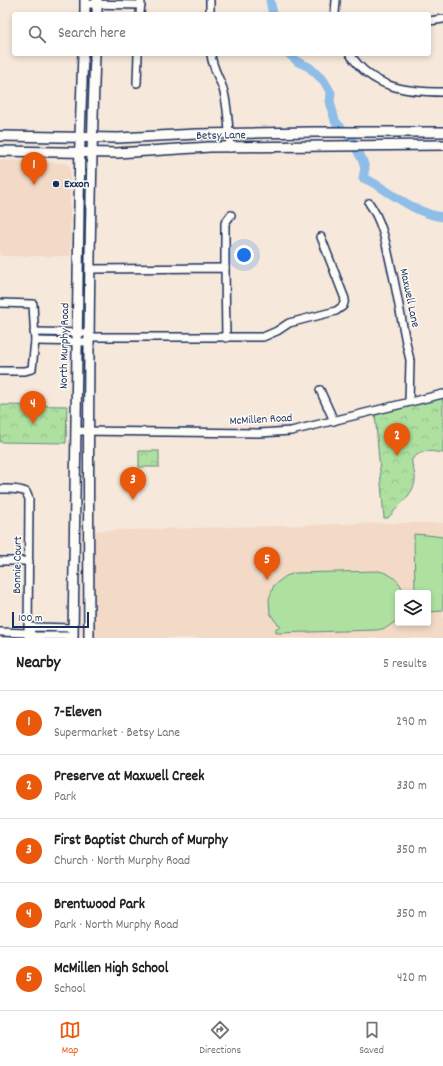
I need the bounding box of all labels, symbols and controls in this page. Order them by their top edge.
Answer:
search box [12,12,431,56]
icon: search [26,23,48,45]
text: Search here [58,23,126,45]
street label: Betsy Lane [196,127,246,145]
pin: 1 [21,152,47,185]
place label: Exxon [64,176,90,193]
marker: Exxon [51,179,61,189]
your location [234,245,254,265]
street label: Maxwell Lane [394,267,424,329]
street label: North Murphy Road [56,303,74,389]
pin: 4 [20,391,46,424]
street label: McMillen Road [229,410,293,430]
pin: 2 [384,423,410,456]
pin: 3 [120,467,146,500]
street label: Bonnie Court [9,535,27,594]
pin: 5 [254,547,280,580]
map controls [395,590,431,626]
button: layers [395,590,431,626]
scale bar [12,610,89,629]
text: 100 m [18,611,42,627]
text: Nearby [16,652,60,676]
text: 5 results [383,655,427,674]
text: 7-Eleven [54,702,102,724]
text: 1 [28,713,30,732]
text: 290 m [396,713,427,732]
text: Supermarket · Betsy Lane [54,724,180,743]
text: Preserve at Maxwell Creek [54,766,204,788]
text: 2 [26,777,32,796]
text: 330 m [396,777,427,796]
text: Park [54,788,76,807]
text: First Baptist Church of Murphy [54,830,228,852]
text: 3 [26,841,32,860]
text: 350 m [396,841,427,860]
text: Church · North Murphy Road [54,852,190,871]
text: Brentwood Park [54,894,145,916]
text: 4 [26,905,32,924]
text: 350 m [396,905,427,924]
text: Park · North Murphy Road [54,916,178,935]
text: McMillen High School [54,958,168,980]
text: 5 [26,969,32,988]
text: 420 m [397,969,427,988]
text: School [54,980,86,999]
tab: Map [59,1019,81,1059]
tab: Directions [199,1019,241,1059]
tab: Saved [359,1019,384,1059]

